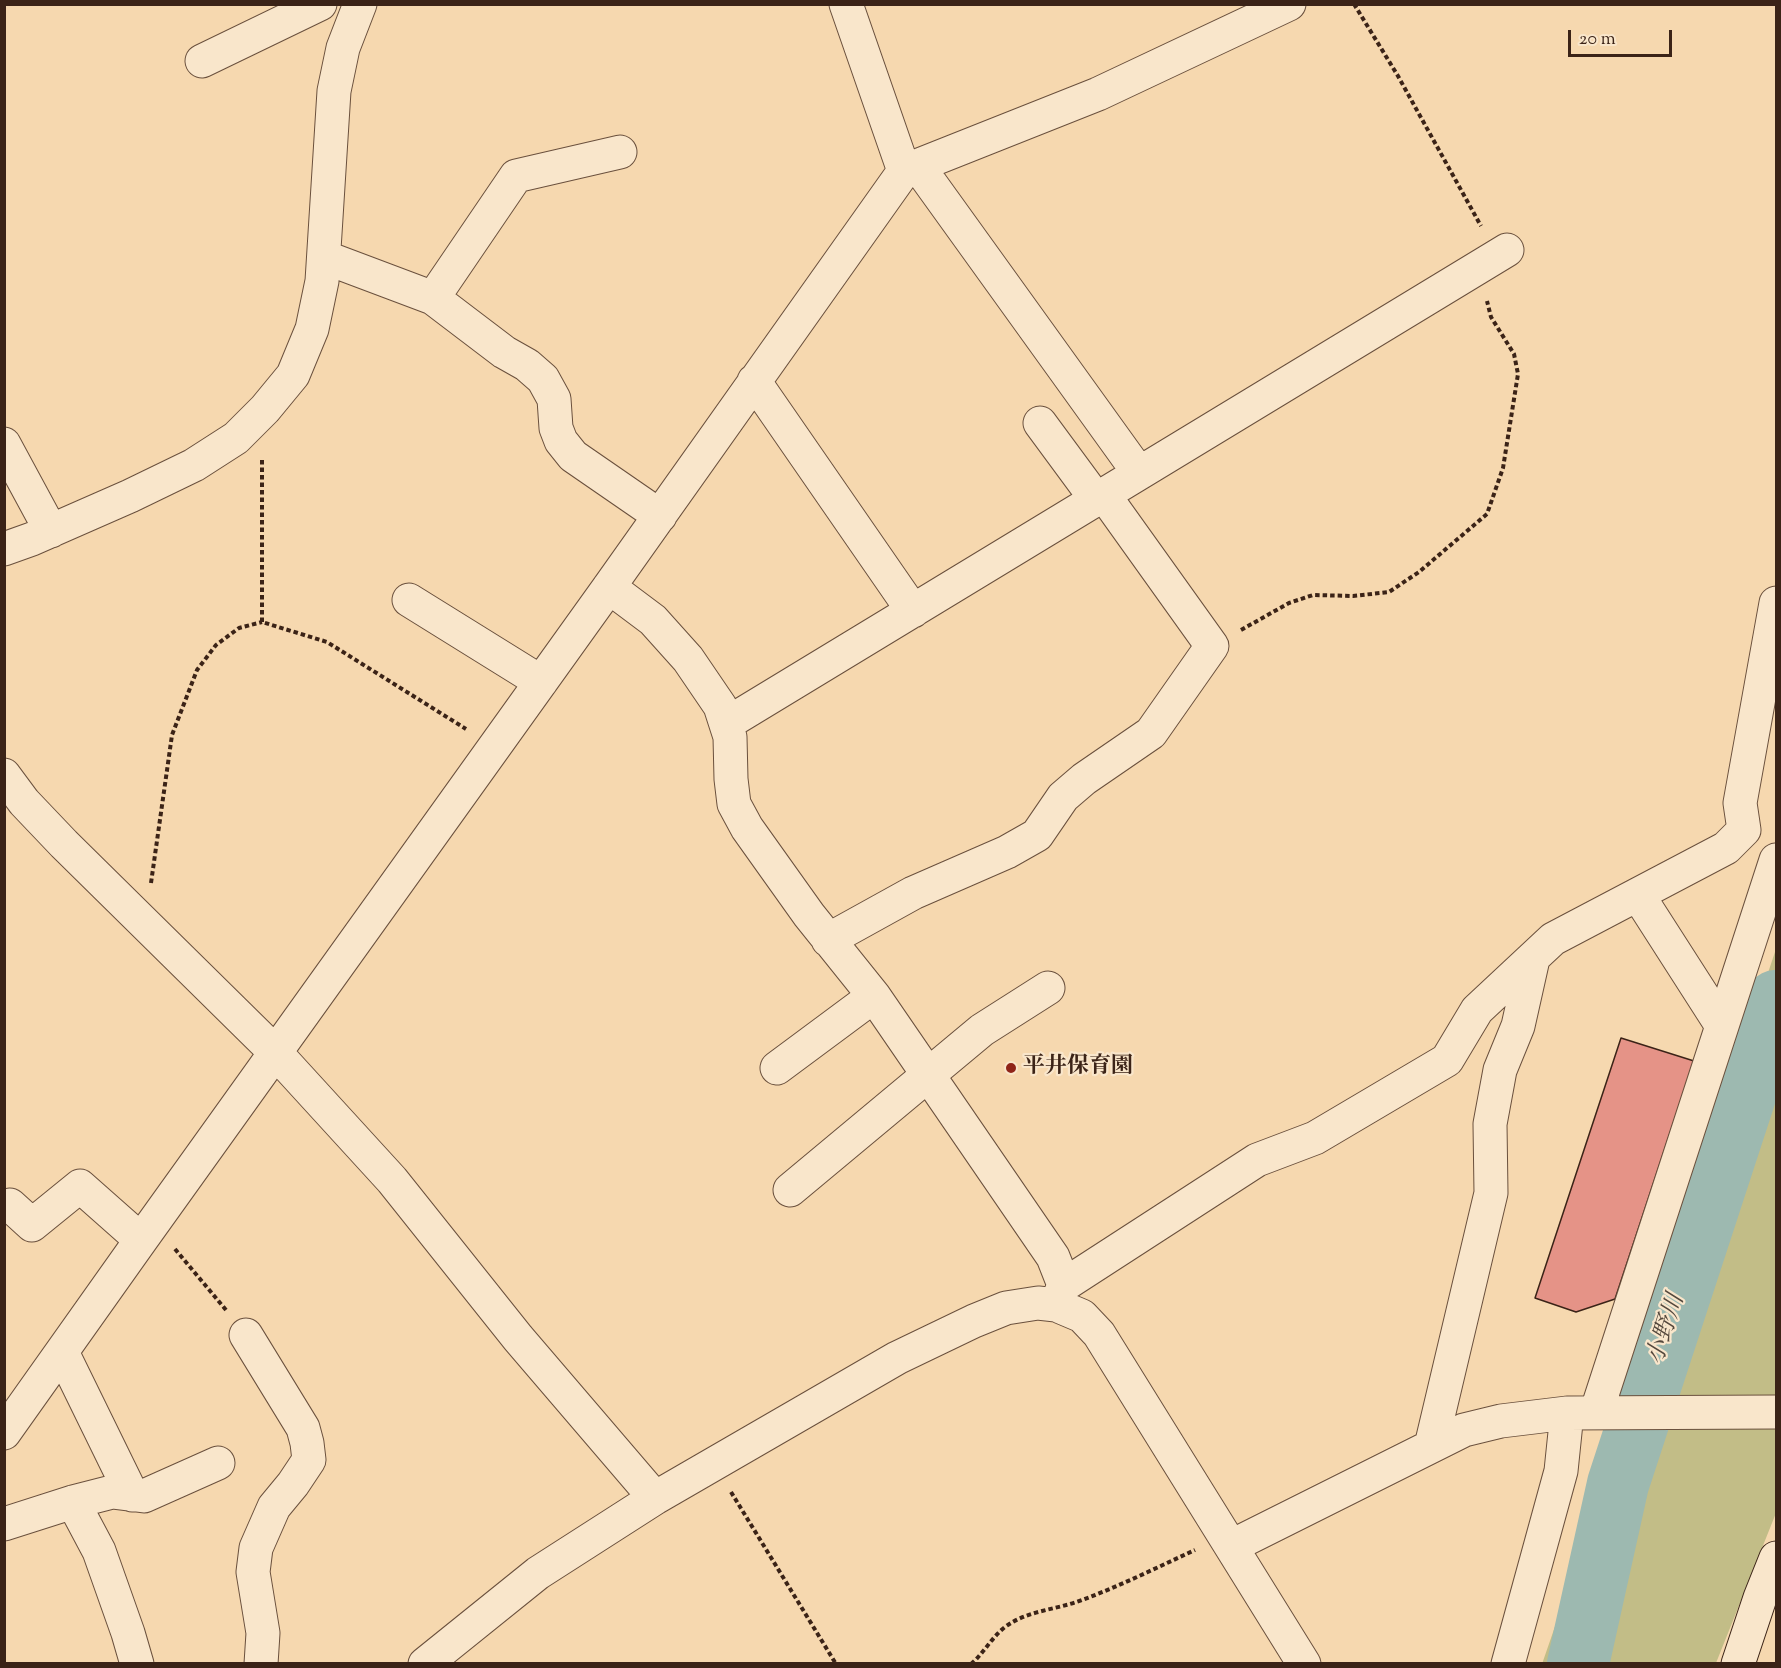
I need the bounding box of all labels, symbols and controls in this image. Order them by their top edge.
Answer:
scale bar [1571,18,1674,56]
text: 20 m [1579,27,1616,53]
place label: 平井保育園 [1023,1055,1133,1081]
marker: 平井保育園 [1004,1061,1018,1075]
water label: 小野川 [1643,1291,1693,1369]

